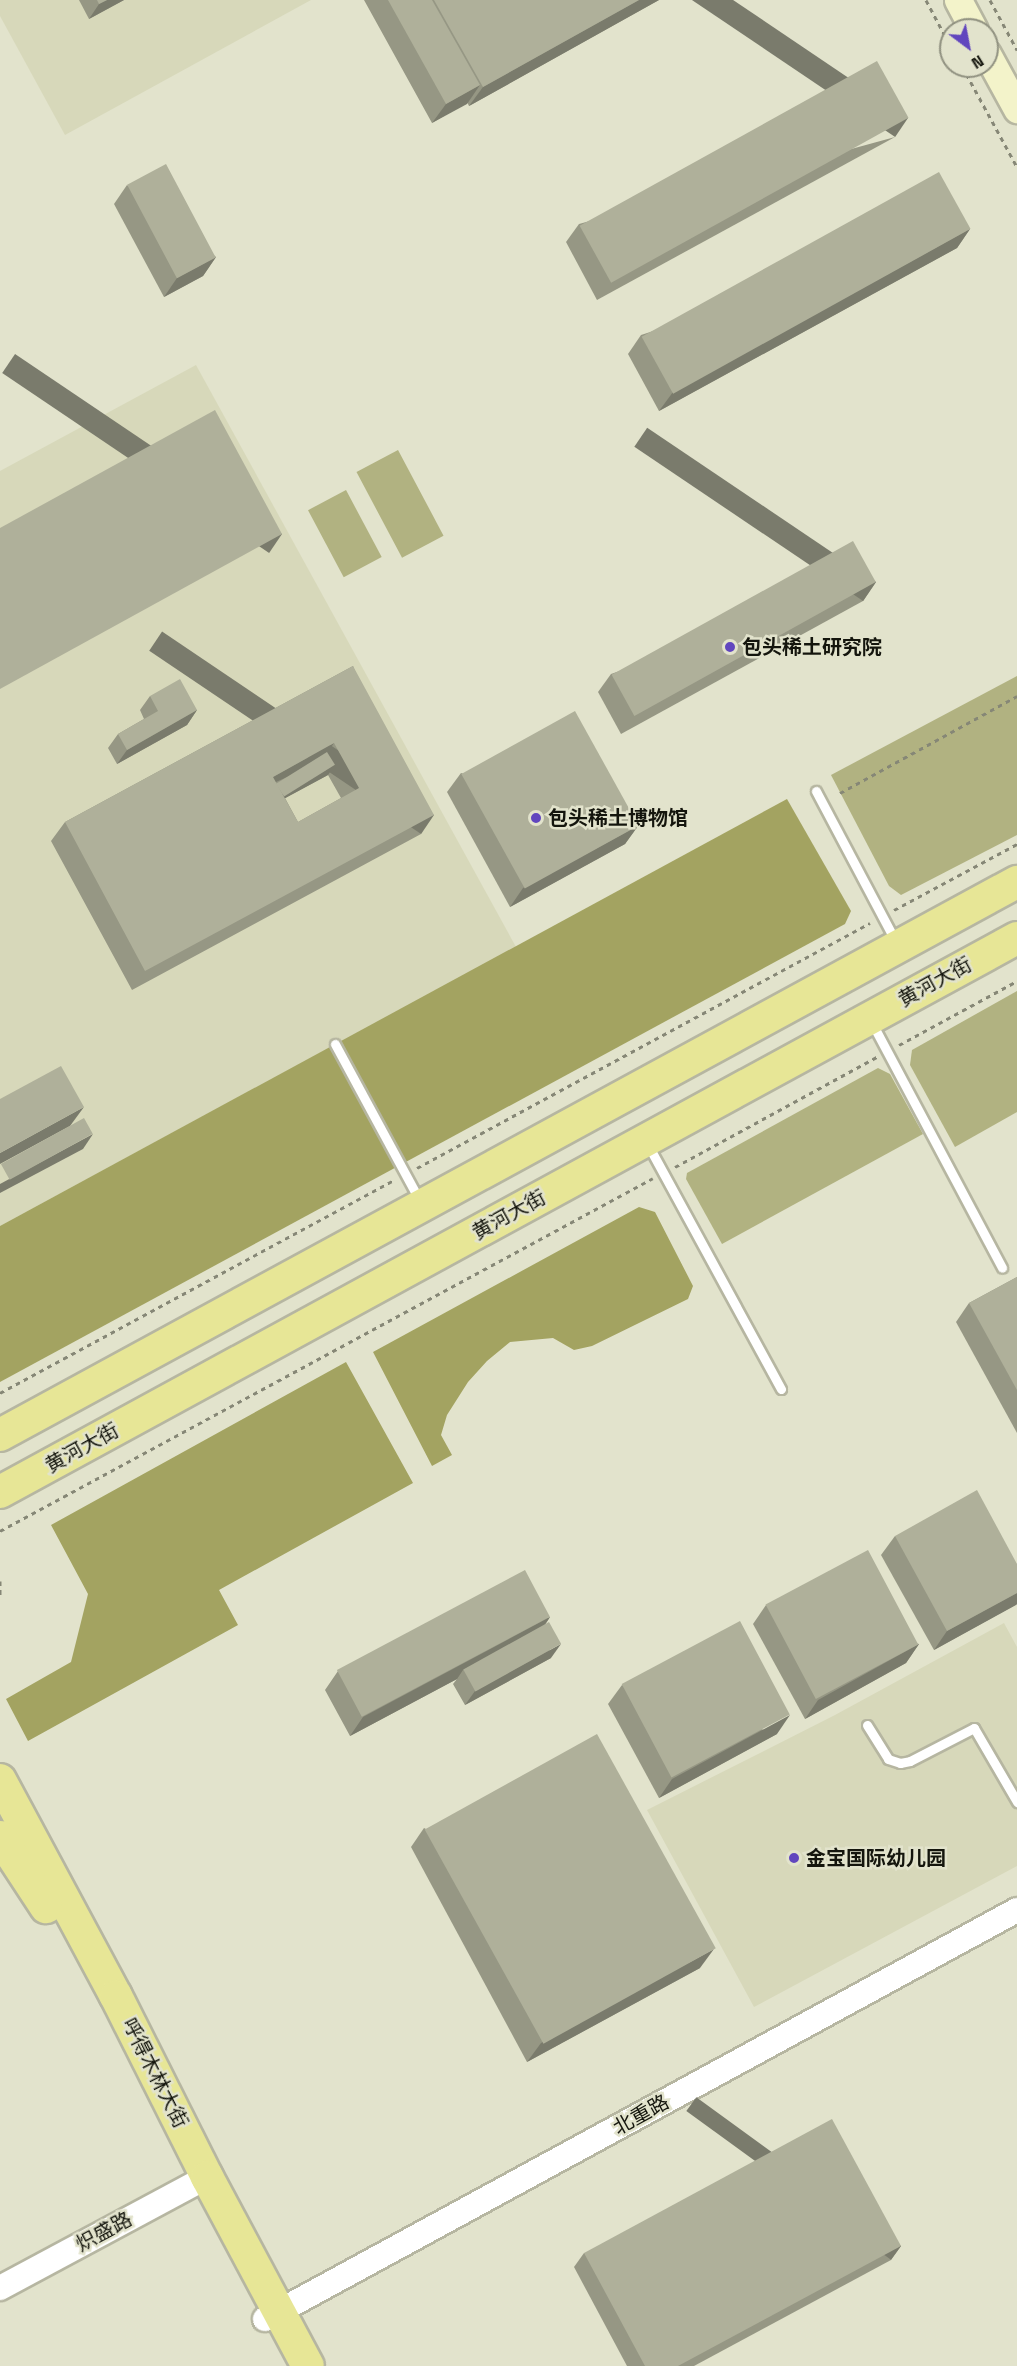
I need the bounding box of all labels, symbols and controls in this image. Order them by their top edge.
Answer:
north arrow [939,18,999,78]
text: N [968,50,988,74]
place label: 包头稀土研究院 [742,635,882,659]
marker: 包头稀土研究院 [723,640,737,654]
place label: 包头稀土博物馆 [548,806,688,830]
marker: 包头稀土博物馆 [529,811,543,825]
street label: 黄河大街 [894,952,976,1012]
street label: 黄河大街 [468,1185,550,1245]
street label: 黄河大街 [41,1418,123,1478]
place label: 金宝国际幼儿园 [806,1846,946,1870]
marker: 金宝国际幼儿园 [787,1851,801,1865]
street label: 呼得木林大街 [117,2014,193,2132]
street label: 北重路 [609,2090,673,2140]
street label: 炽盛路 [72,2207,136,2257]

